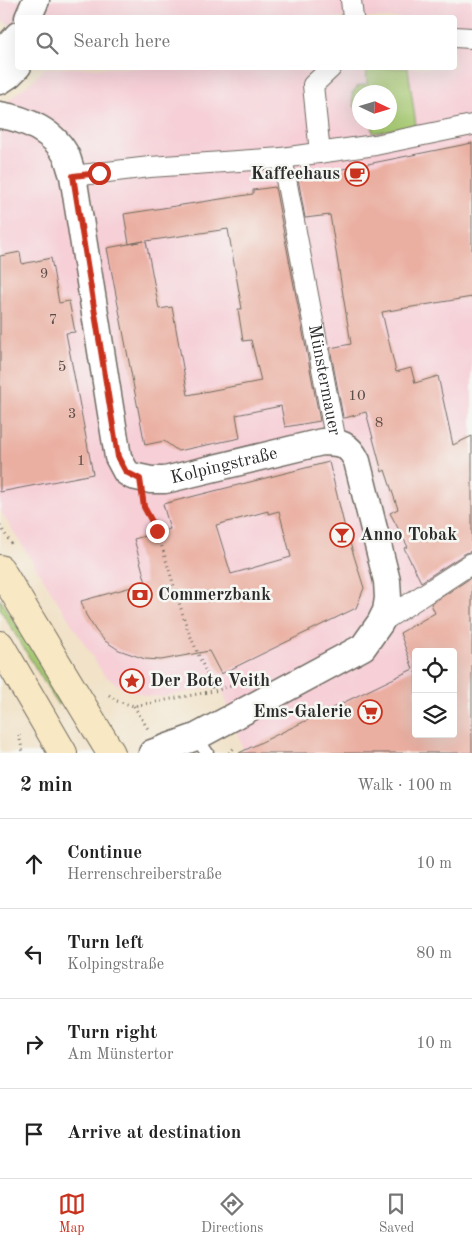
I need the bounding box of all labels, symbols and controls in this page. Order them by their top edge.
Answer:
search box [15,15,457,70]
icon: search [33,29,61,57]
text: Search here [73,33,170,52]
north arrow [352,85,397,130]
cafe icon: Kaffeehaus [344,161,370,187]
route start [88,162,111,185]
place label: Kaffeehaus [251,165,340,183]
house number: 9 [40,267,48,282]
house number: 7 [49,313,57,328]
street label: Münstermauer [305,323,344,438]
house number: 5 [58,360,66,375]
house number: 10 [348,389,366,404]
house number: 3 [68,407,76,422]
house number: 8 [375,416,383,431]
street label: Kolpingstraße [169,444,279,487]
house number: 1 [77,454,85,469]
route end [146,520,169,543]
bar icon: Anno Tobak [329,522,355,548]
place label: Anno Tobak [360,526,457,544]
bank icon: Commerzbank [127,582,153,608]
place label: Commerzbank [158,586,271,604]
map controls [412,648,457,738]
button: locate [412,648,457,693]
place icon: Der Bote Veith [119,668,145,694]
place label: Der Bote Veith [150,672,270,690]
button: layers [412,693,457,738]
supermarket icon: Ems-Galerie [357,699,383,725]
place label: Ems-Galerie [253,703,352,721]
text: 2 min [20,775,73,796]
text: Walk · 100 m [357,778,452,794]
text: Continue [67,844,142,863]
icon: ahead [20,850,48,878]
text: 10 m [416,856,452,872]
text: Herrenschreiberstraße [67,867,222,883]
text: Turn left [67,934,144,953]
icon: left [20,940,48,968]
text: 80 m [416,946,452,962]
text: Kolpingstraße [67,957,164,973]
text: Turn right [67,1024,157,1043]
icon: right [20,1030,48,1058]
text: 10 m [416,1036,452,1052]
text: Am Münstertor [67,1047,174,1063]
icon: arrive [20,1120,48,1148]
text: Arrive at destination [67,1124,241,1143]
tab: Map [58,1190,86,1237]
tab: Directions [201,1190,263,1237]
tab: Saved [379,1190,414,1237]

